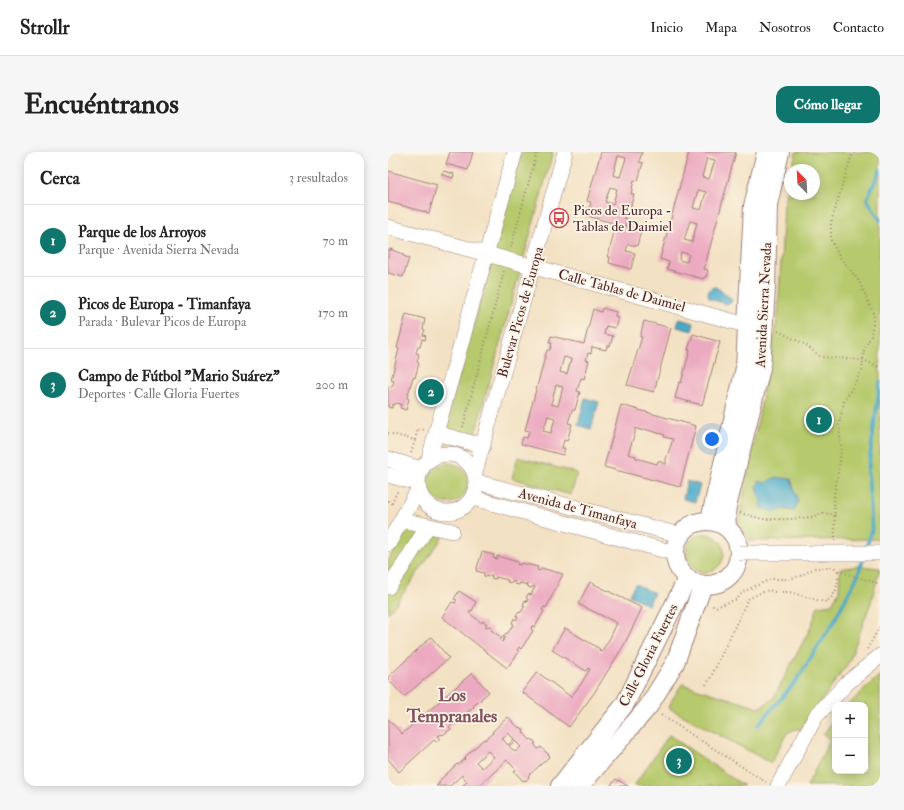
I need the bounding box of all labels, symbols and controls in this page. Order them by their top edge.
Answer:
text: Strollr [20,16,70,40]
text: Inicio [650,19,683,36]
text: Mapa [705,19,737,36]
text: Nosotros [759,19,811,36]
text: Contacto [833,19,884,36]
button: Cómo llegar [776,86,880,123]
text: Encuéntranos [24,87,179,122]
north arrow [784,164,820,200]
text: Cerca [40,168,80,189]
text: 3 resultados [289,170,348,186]
place label: Picos de Europa - Tablas de Daimiel [573,202,672,235]
bus stop icon: Picos de Europa - Tablas de Daimiel [548,207,570,229]
text: Parque de los Arroyos [78,223,206,242]
text: 1 [51,233,55,249]
text: 70 m [323,233,348,249]
text: Parque · Avenida Sierra Nevada [78,242,239,258]
street label: Avenida Sierra Nevada [752,242,775,369]
street label: Bulevar Picos de Europa [494,245,548,380]
street label: Calle Tablas de Daimiel [556,265,688,316]
text: Picos de Europa - Timanfaya [78,295,251,314]
text: 2 [50,305,56,321]
text: 170 m [318,305,348,321]
text: Parada · Bulevar Picos de Europa [78,314,246,330]
text: Campo de Fútbol "Mario Suárez" [78,367,280,386]
text: 3 [51,377,56,393]
text: 200 m [315,377,348,393]
pin: 2 [418,377,444,407]
text: Deportes · Calle Gloria Fuertes [78,386,239,402]
pin: 1 [806,405,832,435]
your location [702,429,722,449]
street label: Avenida de Timanfaya [515,484,639,534]
street label: Calle Gloria Fuertes [615,601,682,710]
district label: Los Tempranales [406,684,497,728]
map controls [832,702,868,774]
button: + [832,702,868,738]
button: − [832,738,868,774]
pin: 3 [666,746,692,776]

